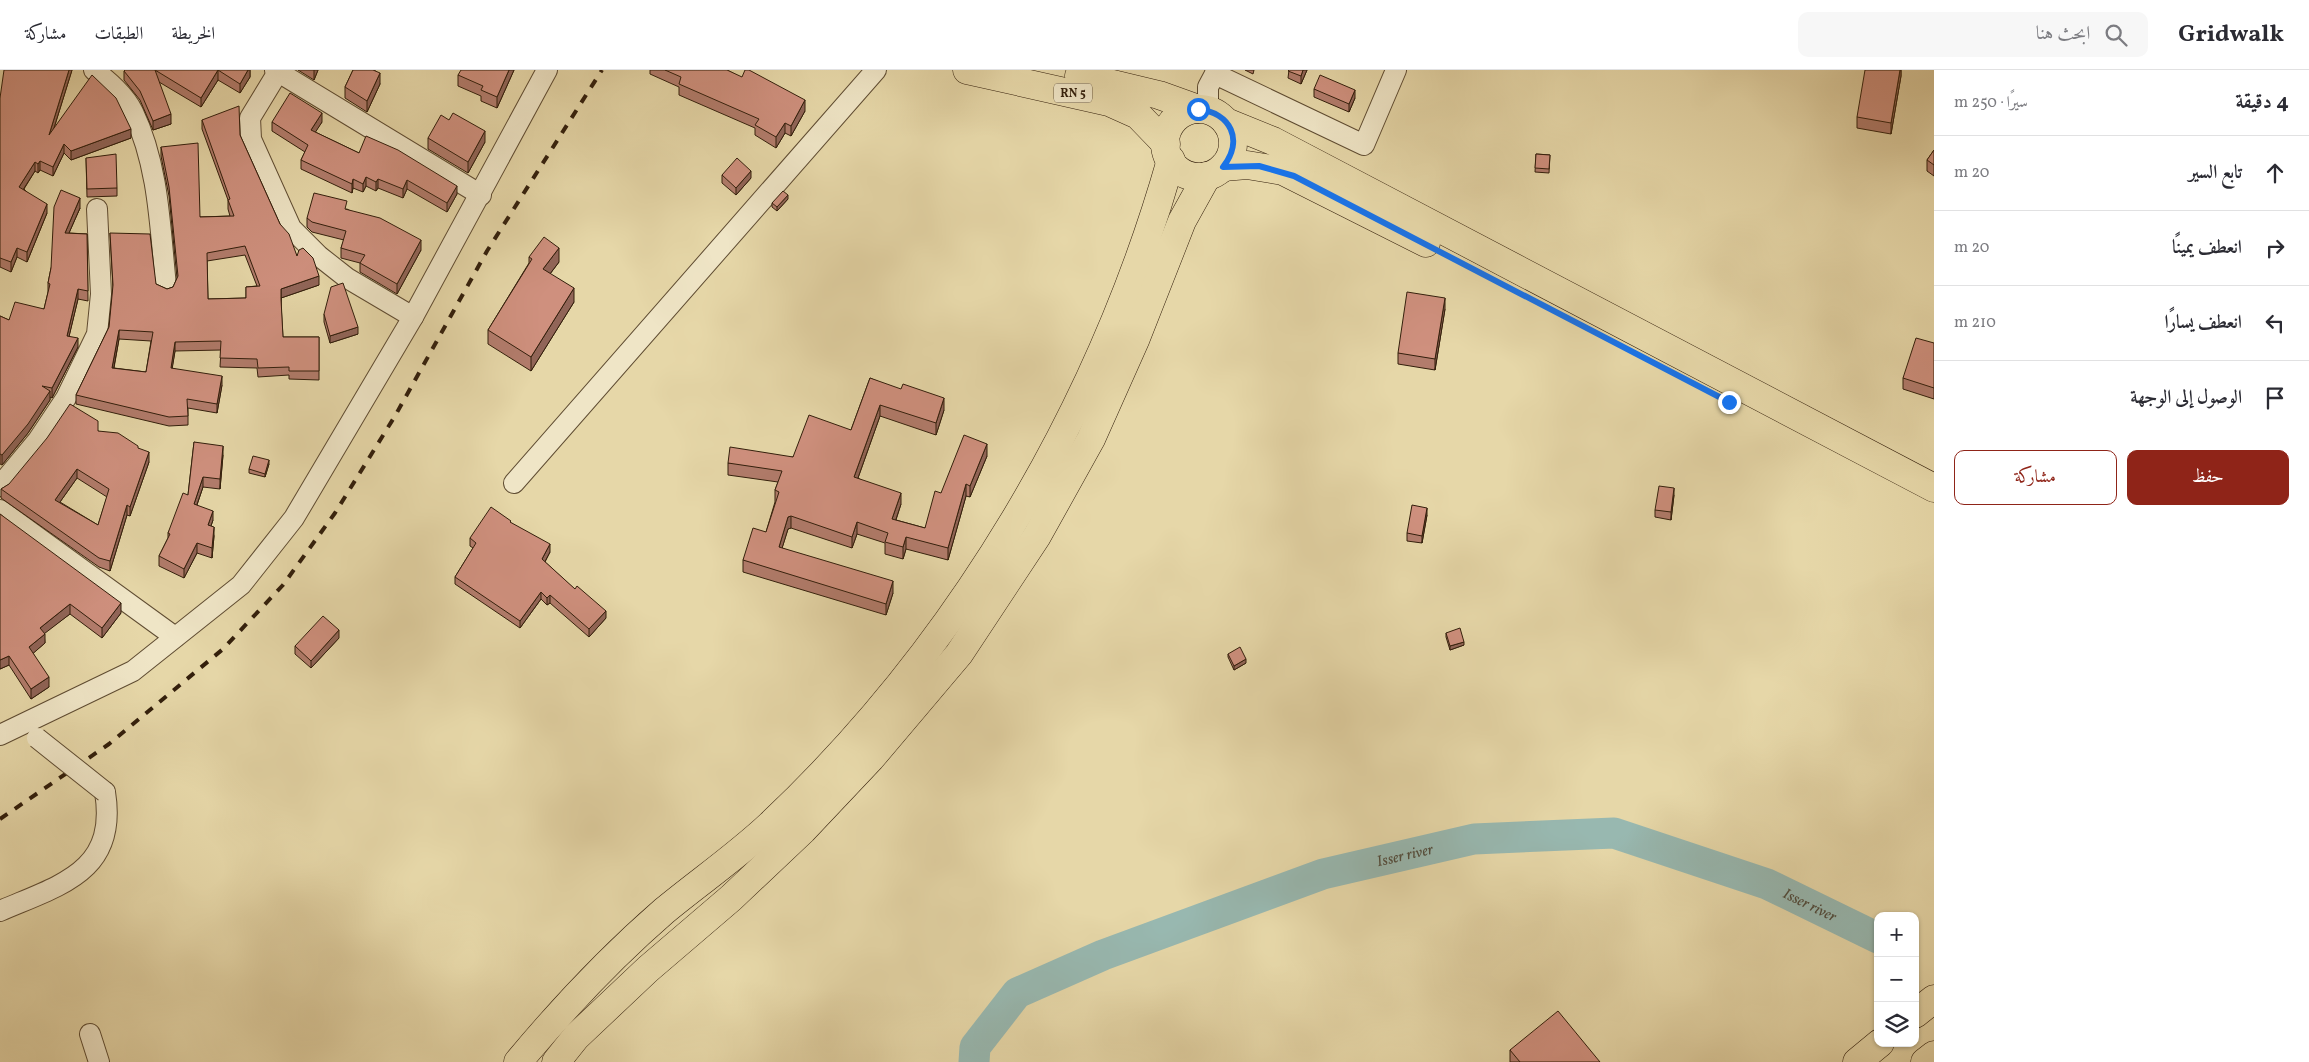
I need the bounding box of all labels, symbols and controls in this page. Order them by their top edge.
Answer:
search box [1798,12,2148,57]
text: Gridwalk [2178,18,2284,52]
text: ابحث هنا [2036,21,2090,47]
icon: search [2102,21,2130,49]
text: مشاركة [25,22,66,47]
text: الطبقات [94,22,143,47]
text: الخريطة [171,22,215,47]
road number: RN 5 [1054,83,1092,102]
text: 4 دقيقة [2235,88,2289,117]
text: سيرًا · 250 m [1954,92,2028,114]
route start [1187,98,1210,121]
icon: ahead [2261,159,2289,187]
text: تابع السير [2189,160,2242,186]
text: 20 m [1954,162,1989,184]
icon: right [2261,234,2289,262]
text: انعطف يمينًا [2172,235,2242,261]
text: 20 m [1954,237,1989,259]
icon: left [2261,309,2289,337]
text: انعطف يسارًا [2164,310,2242,336]
text: 210 m [1954,312,1996,334]
icon: arrive [2261,384,2289,412]
text: الوصول إلى الوجهة [2130,385,2242,411]
route end [1718,391,1741,414]
button: مشاركة [1954,450,2117,505]
button: حفظ [2127,450,2289,505]
water label: Isser river [1375,840,1436,873]
water label: Isser river [1779,884,1840,928]
map controls [1874,912,1919,1047]
button: + [1874,912,1919,957]
button: − [1874,957,1919,1002]
button: layers [1874,1002,1919,1047]

